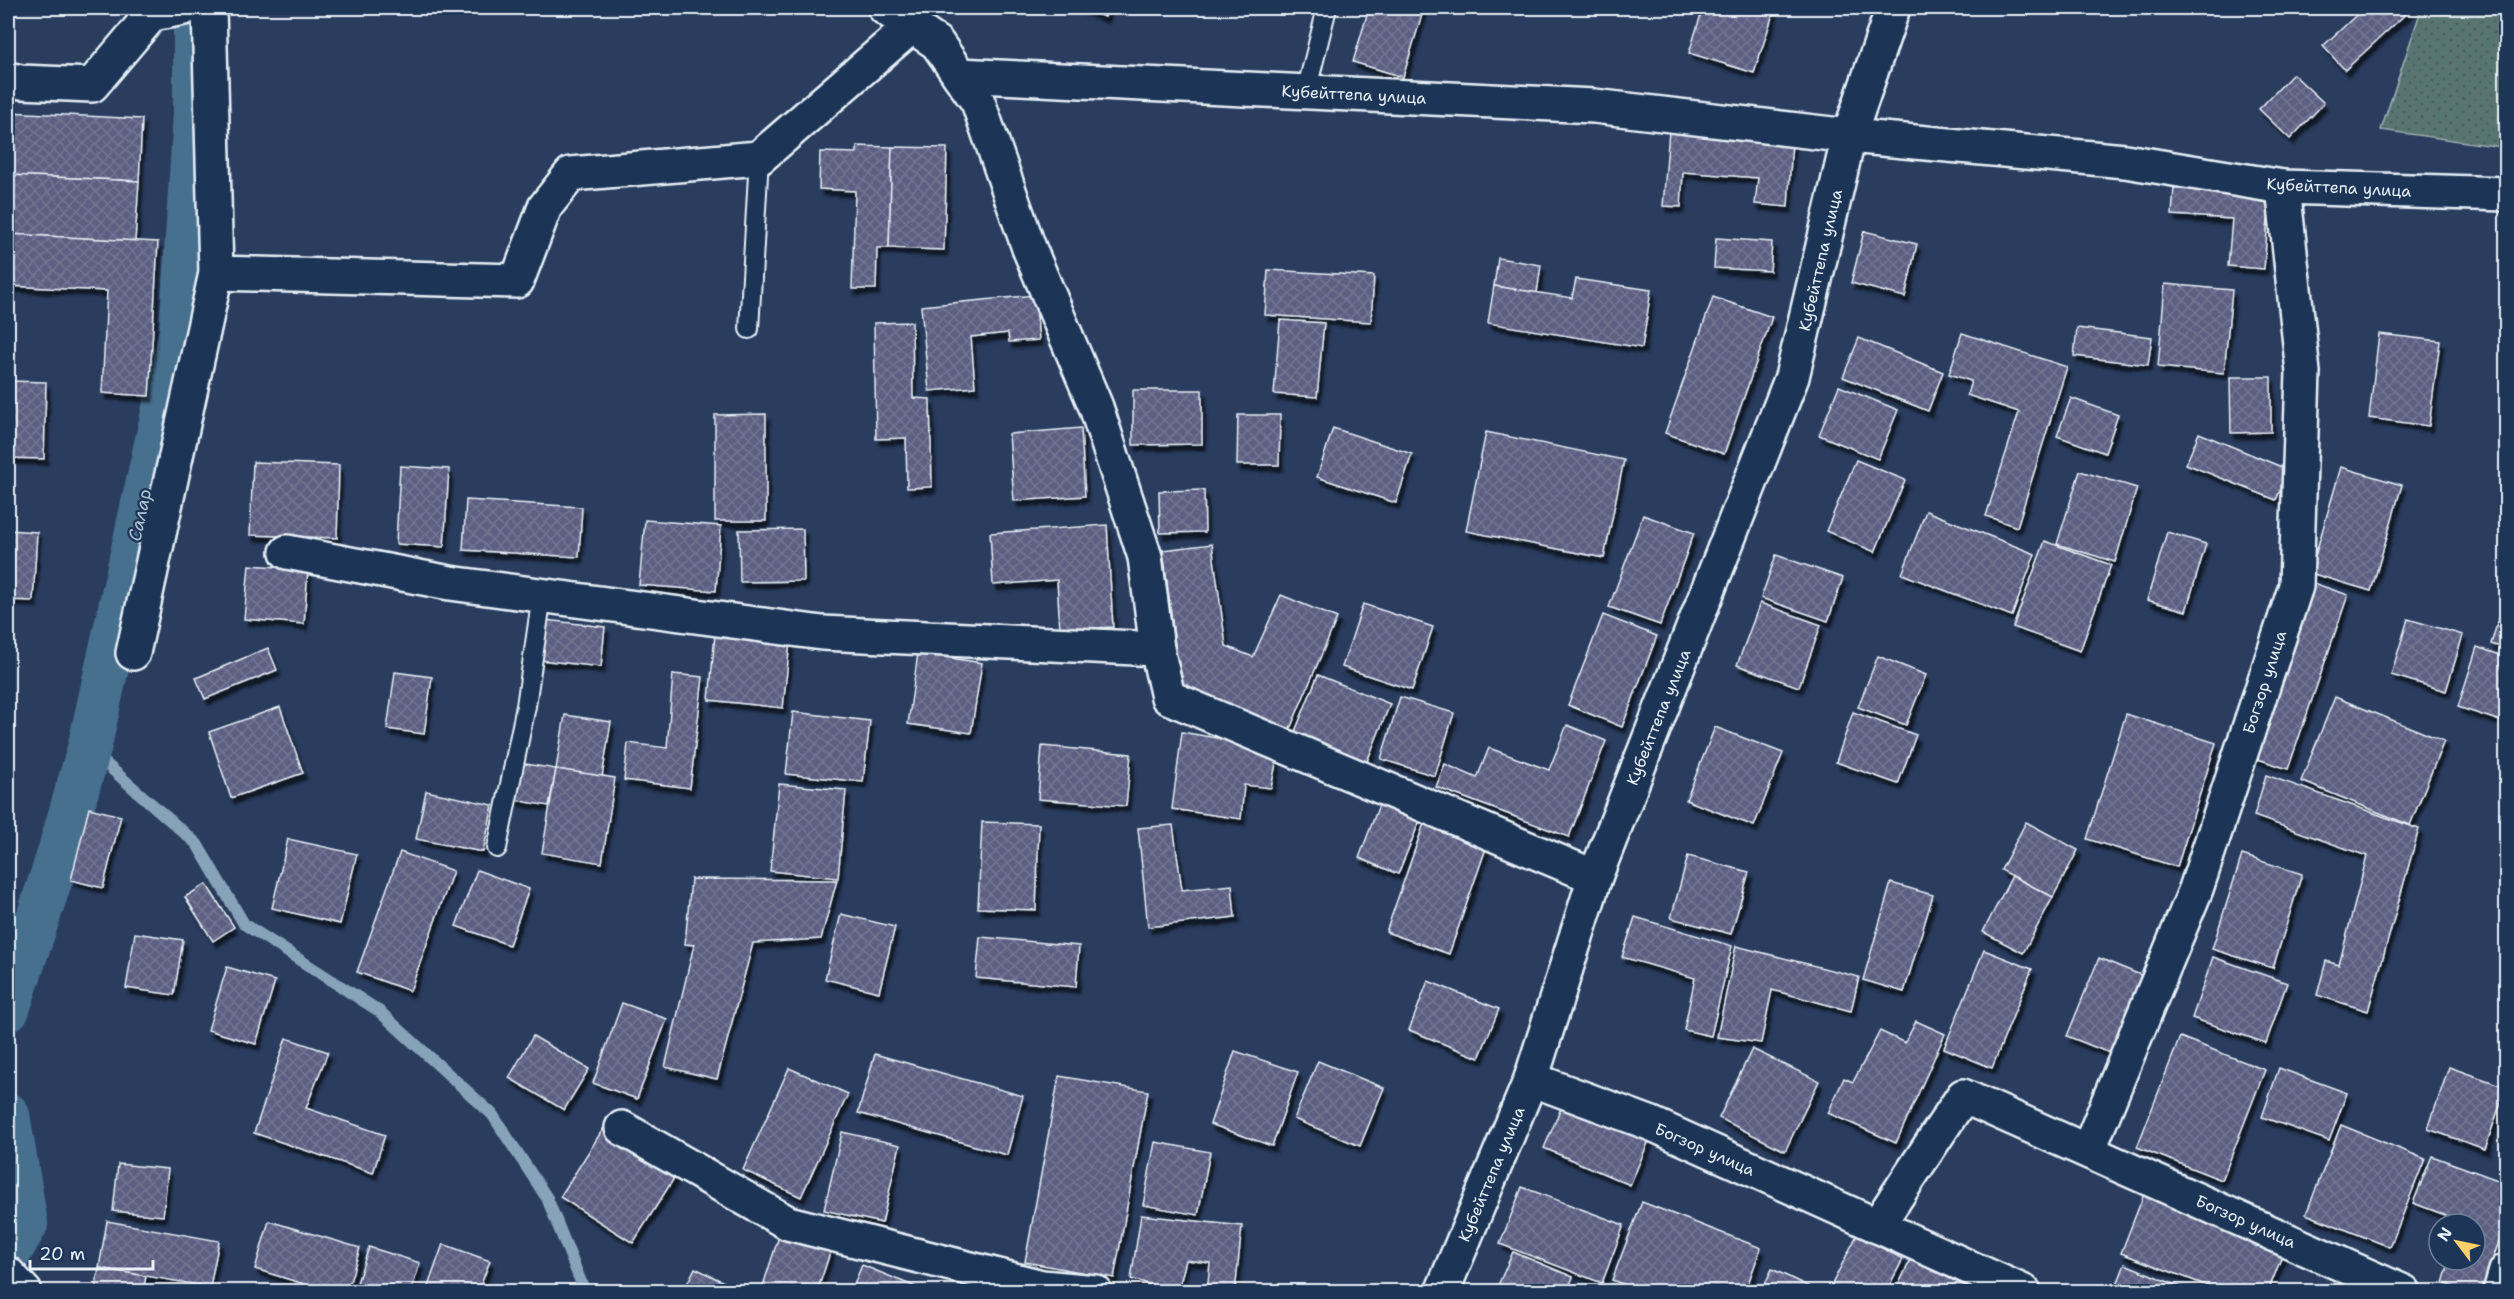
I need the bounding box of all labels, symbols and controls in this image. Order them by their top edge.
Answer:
street label: Кубейттепа улица [1281,80,1427,109]
street label: Кубейттепа улица [2266,173,2412,202]
street label: Кубейттепа улица [1794,187,1847,333]
water label: Салар [123,486,157,544]
street label: Богзор улица [2238,628,2291,736]
street label: Кубейттепа улица [1622,646,1695,788]
street label: Кубейттепа улица [1453,1103,1529,1245]
street label: Богзор улица [1652,1118,1758,1181]
street label: Богзор улица [2193,1190,2299,1253]
north arrow [2427,1212,2487,1272]
text: N [2432,1223,2457,1245]
scale bar [30,1233,153,1271]
text: 20 m [39,1242,85,1266]

